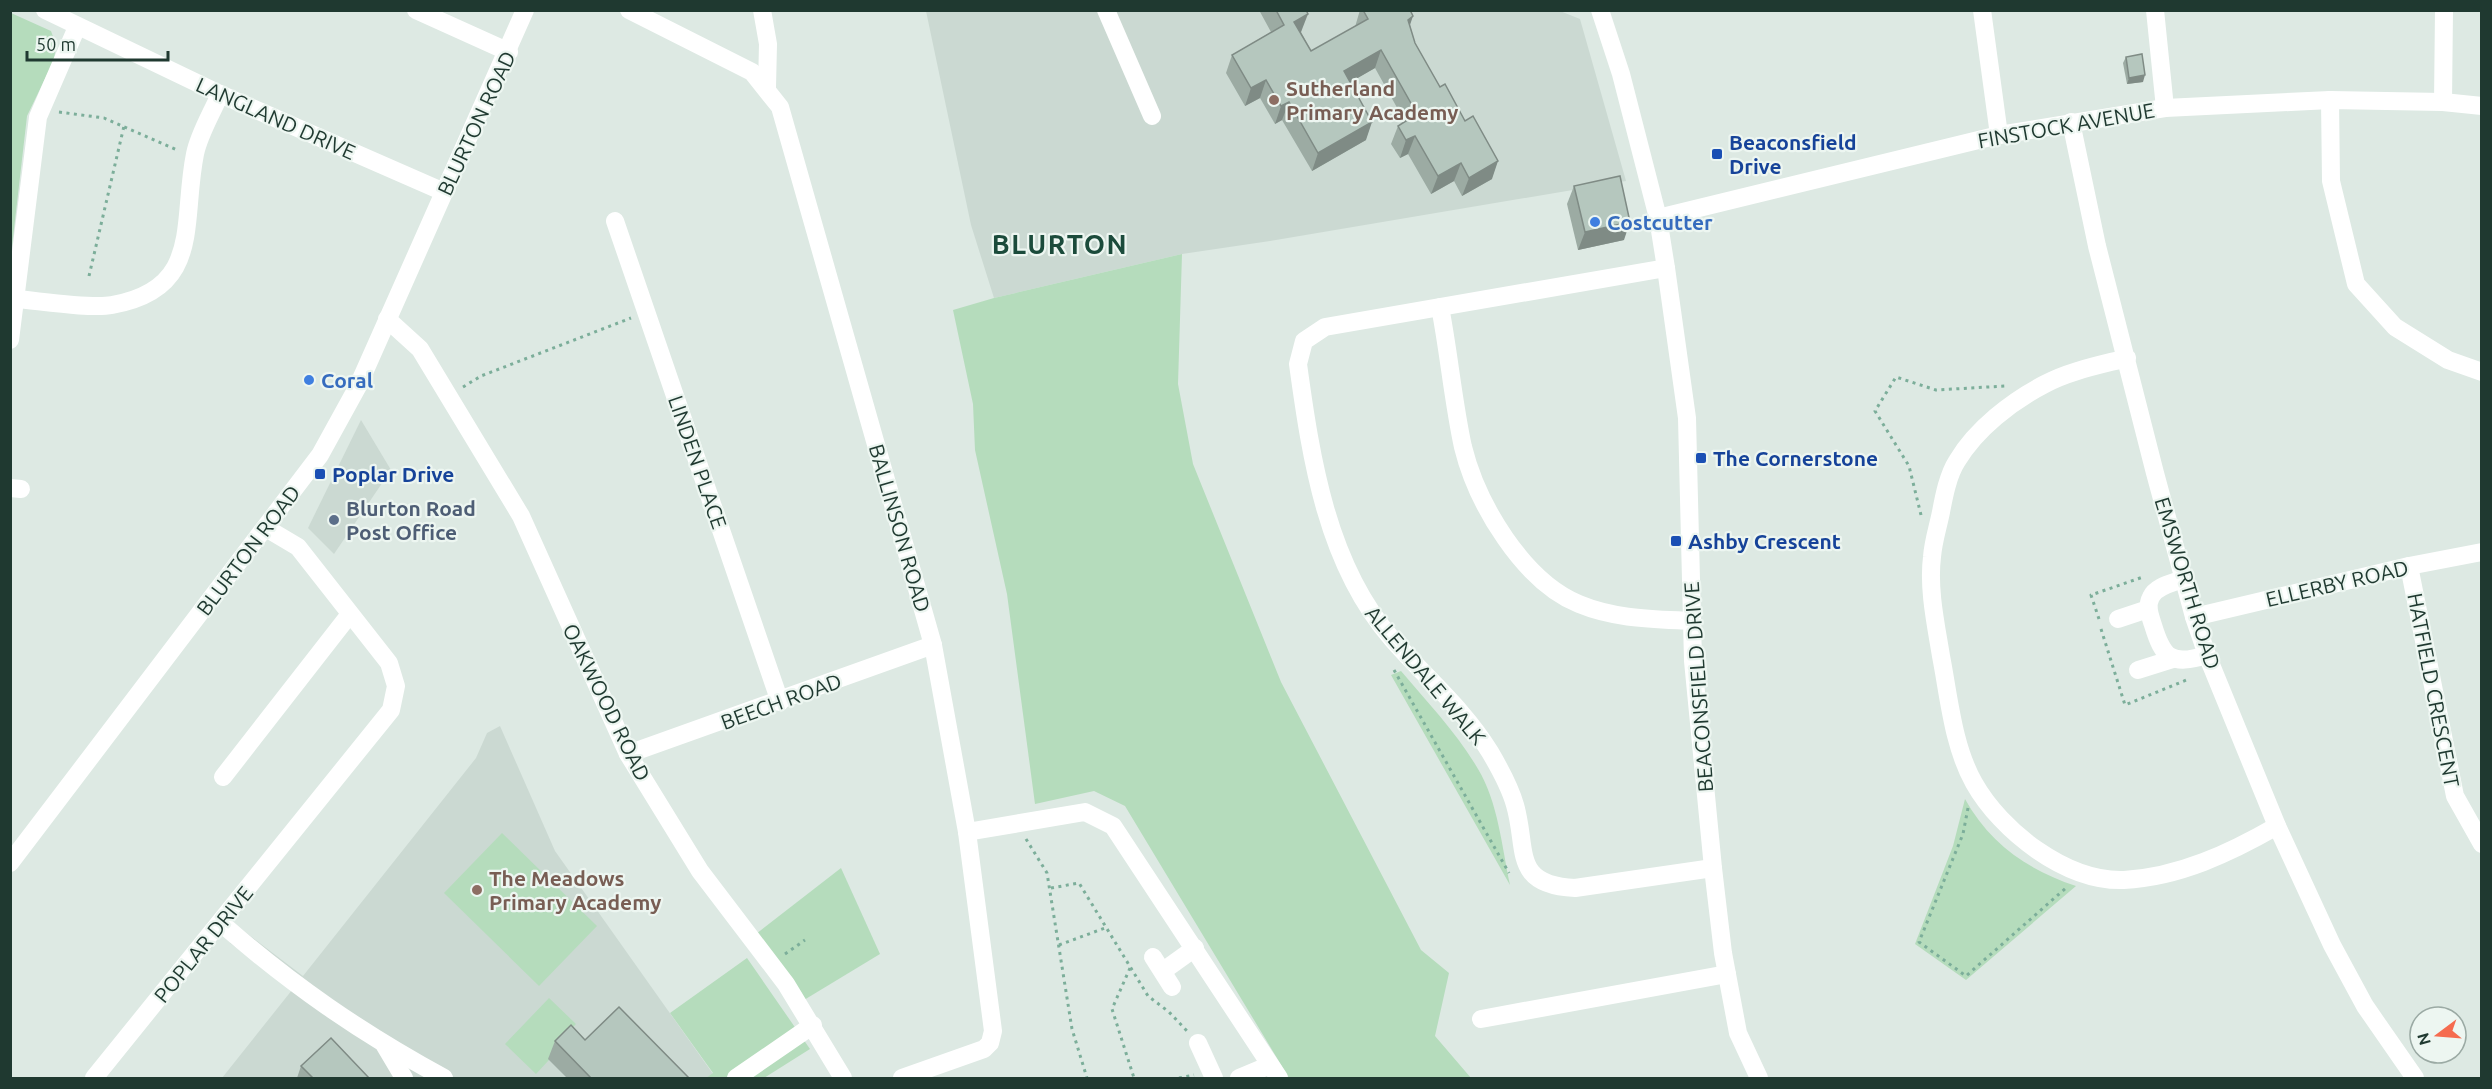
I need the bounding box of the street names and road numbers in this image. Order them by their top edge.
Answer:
street label: BLURTON ROAD [432,47,520,199]
street label: LANGLAND DRIVE [193,72,359,164]
street label: FINSTOCK AVENUE [1976,98,2156,152]
street label: LINDEN PLACE [664,392,732,532]
street label: BALLINSON ROAD [865,441,935,615]
street label: BLURTON ROAD [191,480,305,620]
street label: EMSWORTH ROAD [2150,494,2226,672]
street label: ELLERBY ROAD [2263,555,2411,611]
street label: BEACONSFIELD DRIVE [1679,581,1717,793]
street label: HATFIELD CRESCENT [2403,591,2465,790]
street label: ALLENDALE WALK [1361,601,1491,749]
street label: OAKWOOD ROAD [559,619,655,785]
street label: BEECH ROAD [717,668,845,734]
street label: POPLAR DRIVE [149,881,257,1007]

